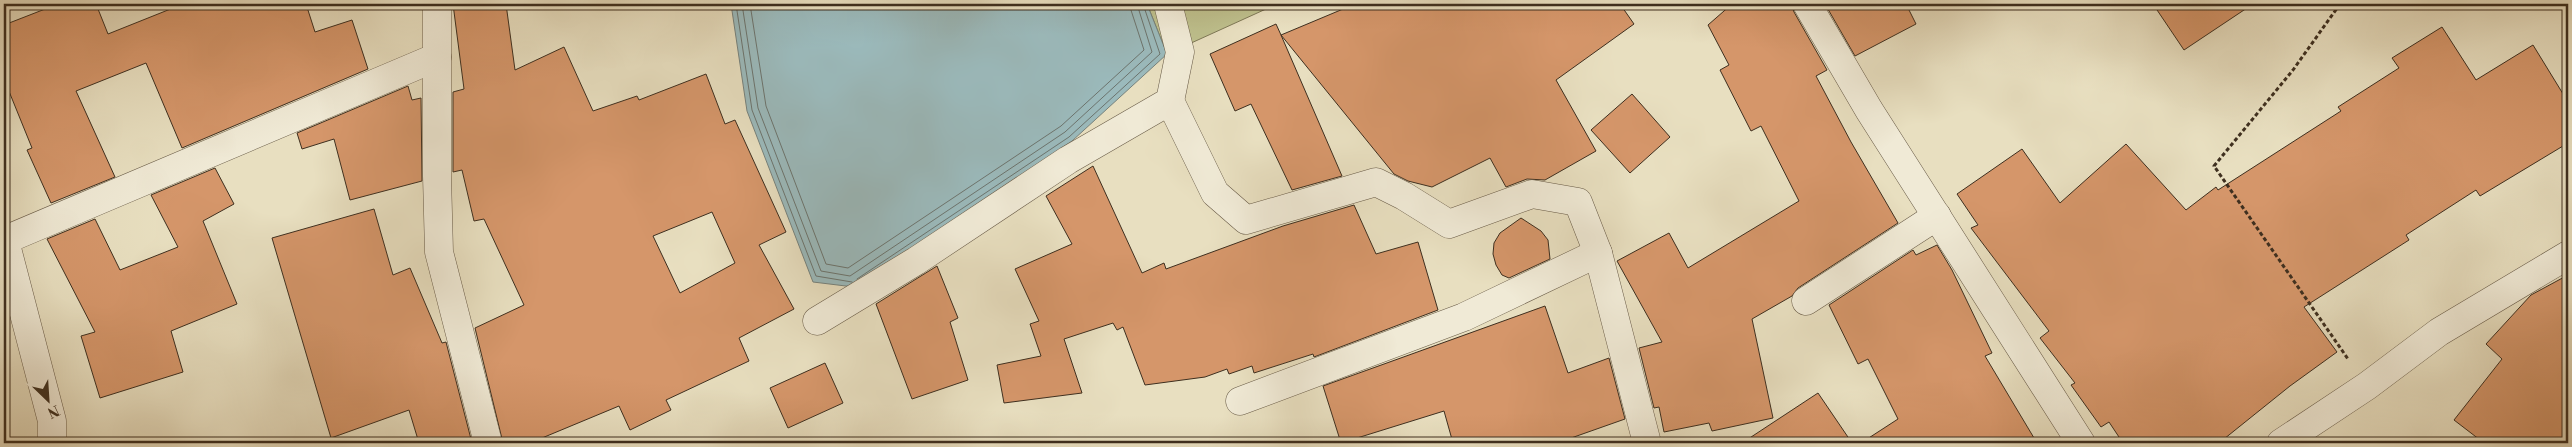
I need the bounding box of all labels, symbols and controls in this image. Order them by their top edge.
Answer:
north arrow [22,374,72,424]
text: N [44,400,62,421]

